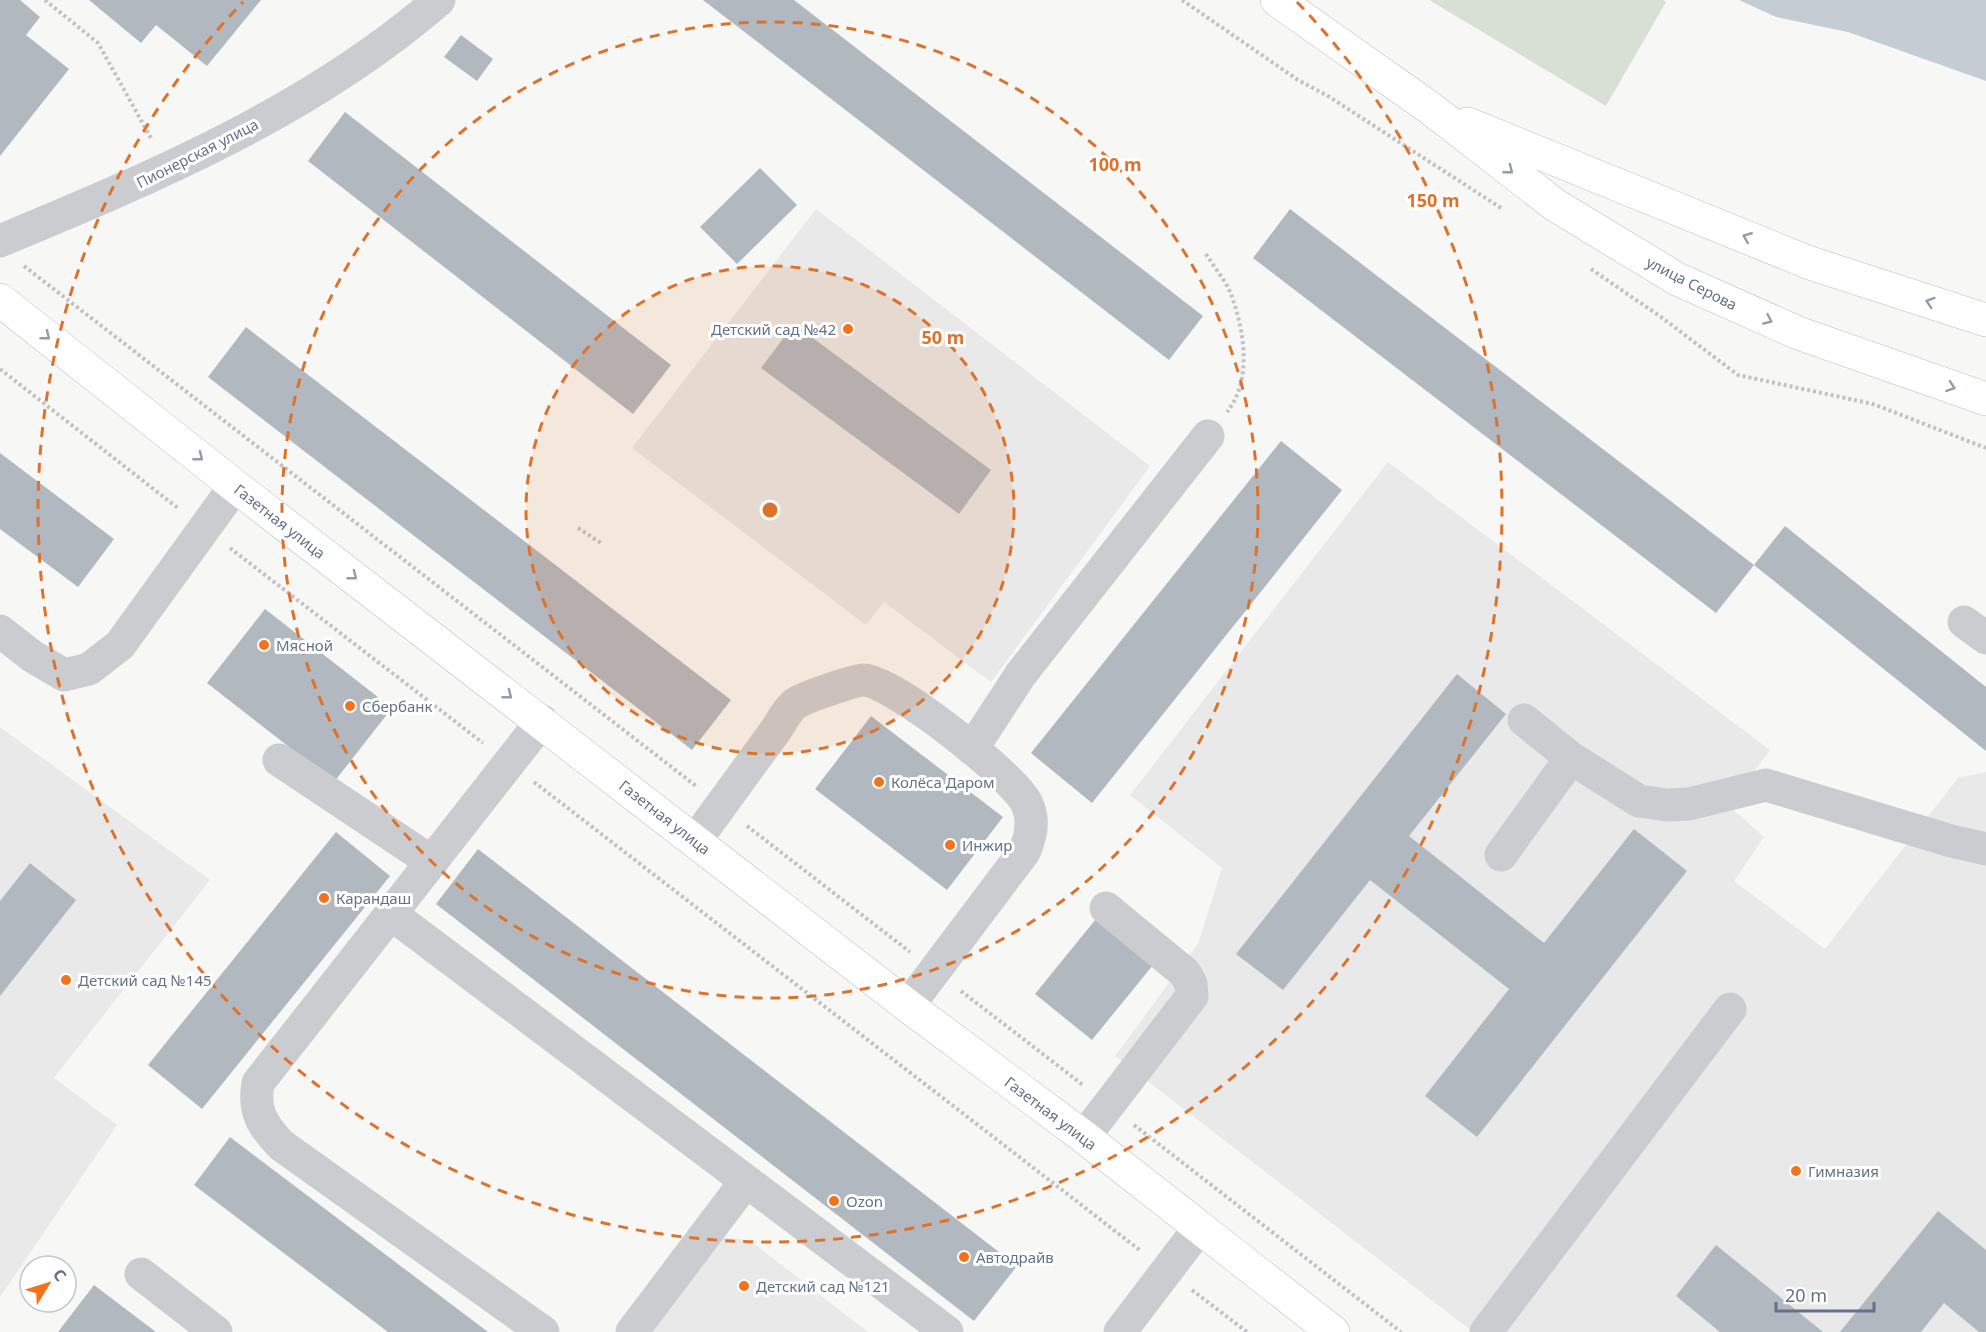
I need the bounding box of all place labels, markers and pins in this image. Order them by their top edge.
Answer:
place label: Детский сад №42 [711,319,836,339]
marker: Детский сад №42 [841,322,855,336]
centre of rings [760,500,780,520]
place label: Мясной [276,635,333,655]
marker: Мясной [257,638,271,652]
place label: Сбербанк [362,696,432,716]
marker: Сбербанк [343,699,357,713]
place label: Колёса Даром [891,772,995,792]
marker: Колёса Даром [872,775,886,789]
place label: Инжир [962,835,1012,855]
marker: Инжир [943,838,957,852]
place label: Карандаш [336,888,411,908]
marker: Карандаш [317,891,331,905]
place label: Детский сад №145 [78,970,212,990]
marker: Детский сад №145 [59,973,73,987]
place label: Гимназия [1808,1161,1879,1181]
marker: Гимназия [1789,1164,1803,1178]
place label: Ozon [846,1191,883,1211]
marker: Ozon [827,1194,841,1208]
place label: Автодрайв [976,1247,1054,1267]
marker: Автодрайв [957,1250,971,1264]
place label: Детский сад №121 [756,1276,890,1296]
marker: Детский сад №121 [737,1279,751,1293]

